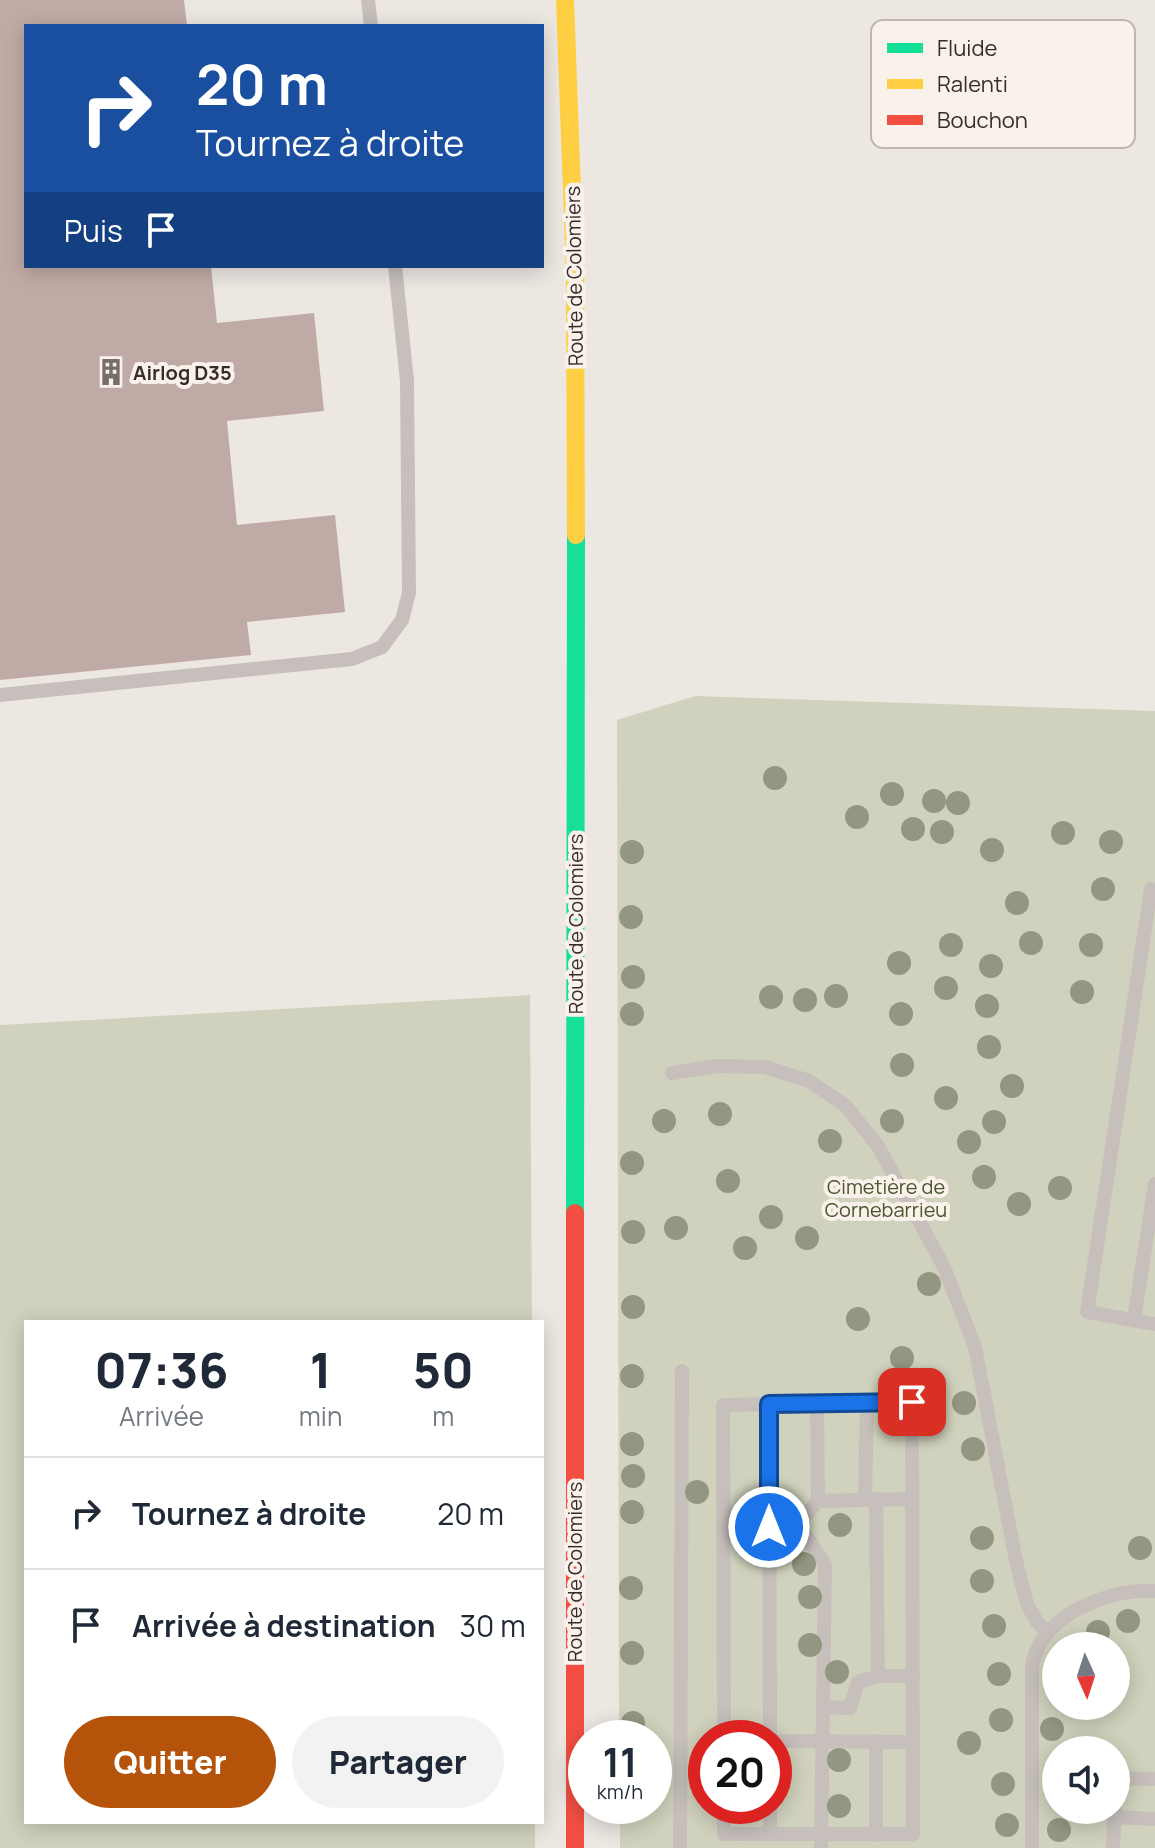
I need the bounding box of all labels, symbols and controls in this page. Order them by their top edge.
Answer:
legend [871,20,1135,148]
text: Fluide [937,33,997,63]
text: 20 m [196,45,328,122]
icon: right [64,56,168,160]
text: Ralenti [937,69,1008,99]
text: Bouchon [937,105,1028,135]
text: Tournez à droite [196,118,464,167]
street label: Route de Colomiers [559,186,589,366]
icon: arrive [139,208,183,252]
text: Puis [64,210,123,251]
building icon: Airlog D35 [96,357,126,387]
place label: Airlog D35 [133,359,232,386]
street label: Route de Colomiers [562,834,589,1014]
park label: Cimetière de Cornebarrieu [825,1173,947,1223]
text: 07:36 [94,1337,228,1402]
text: 1 [310,1337,331,1402]
text: 50 [413,1337,473,1402]
pin [878,1368,946,1436]
icon: arrive [890,1380,934,1424]
text: Arrivée [119,1398,204,1434]
text: min [299,1398,342,1434]
text: m [432,1398,454,1434]
street label: Route de Colomiers [561,1482,588,1662]
position arrow [727,1485,811,1569]
icon: right [64,1491,108,1535]
text: Tournez à droite [132,1493,366,1534]
text: 20 m [437,1493,504,1534]
icon: arrive [64,1603,108,1647]
text: Arrivée à destination [132,1605,435,1646]
text: 30 m [459,1605,526,1646]
north arrow [1042,1632,1130,1720]
map controls [1042,1632,1130,1824]
button: Quitter [64,1716,276,1808]
button: Partager [292,1716,504,1808]
speed limit sign: 20 [688,1720,792,1824]
text: 11 [602,1734,638,1789]
button: sound [1042,1736,1130,1824]
text: km/h [597,1778,643,1805]

